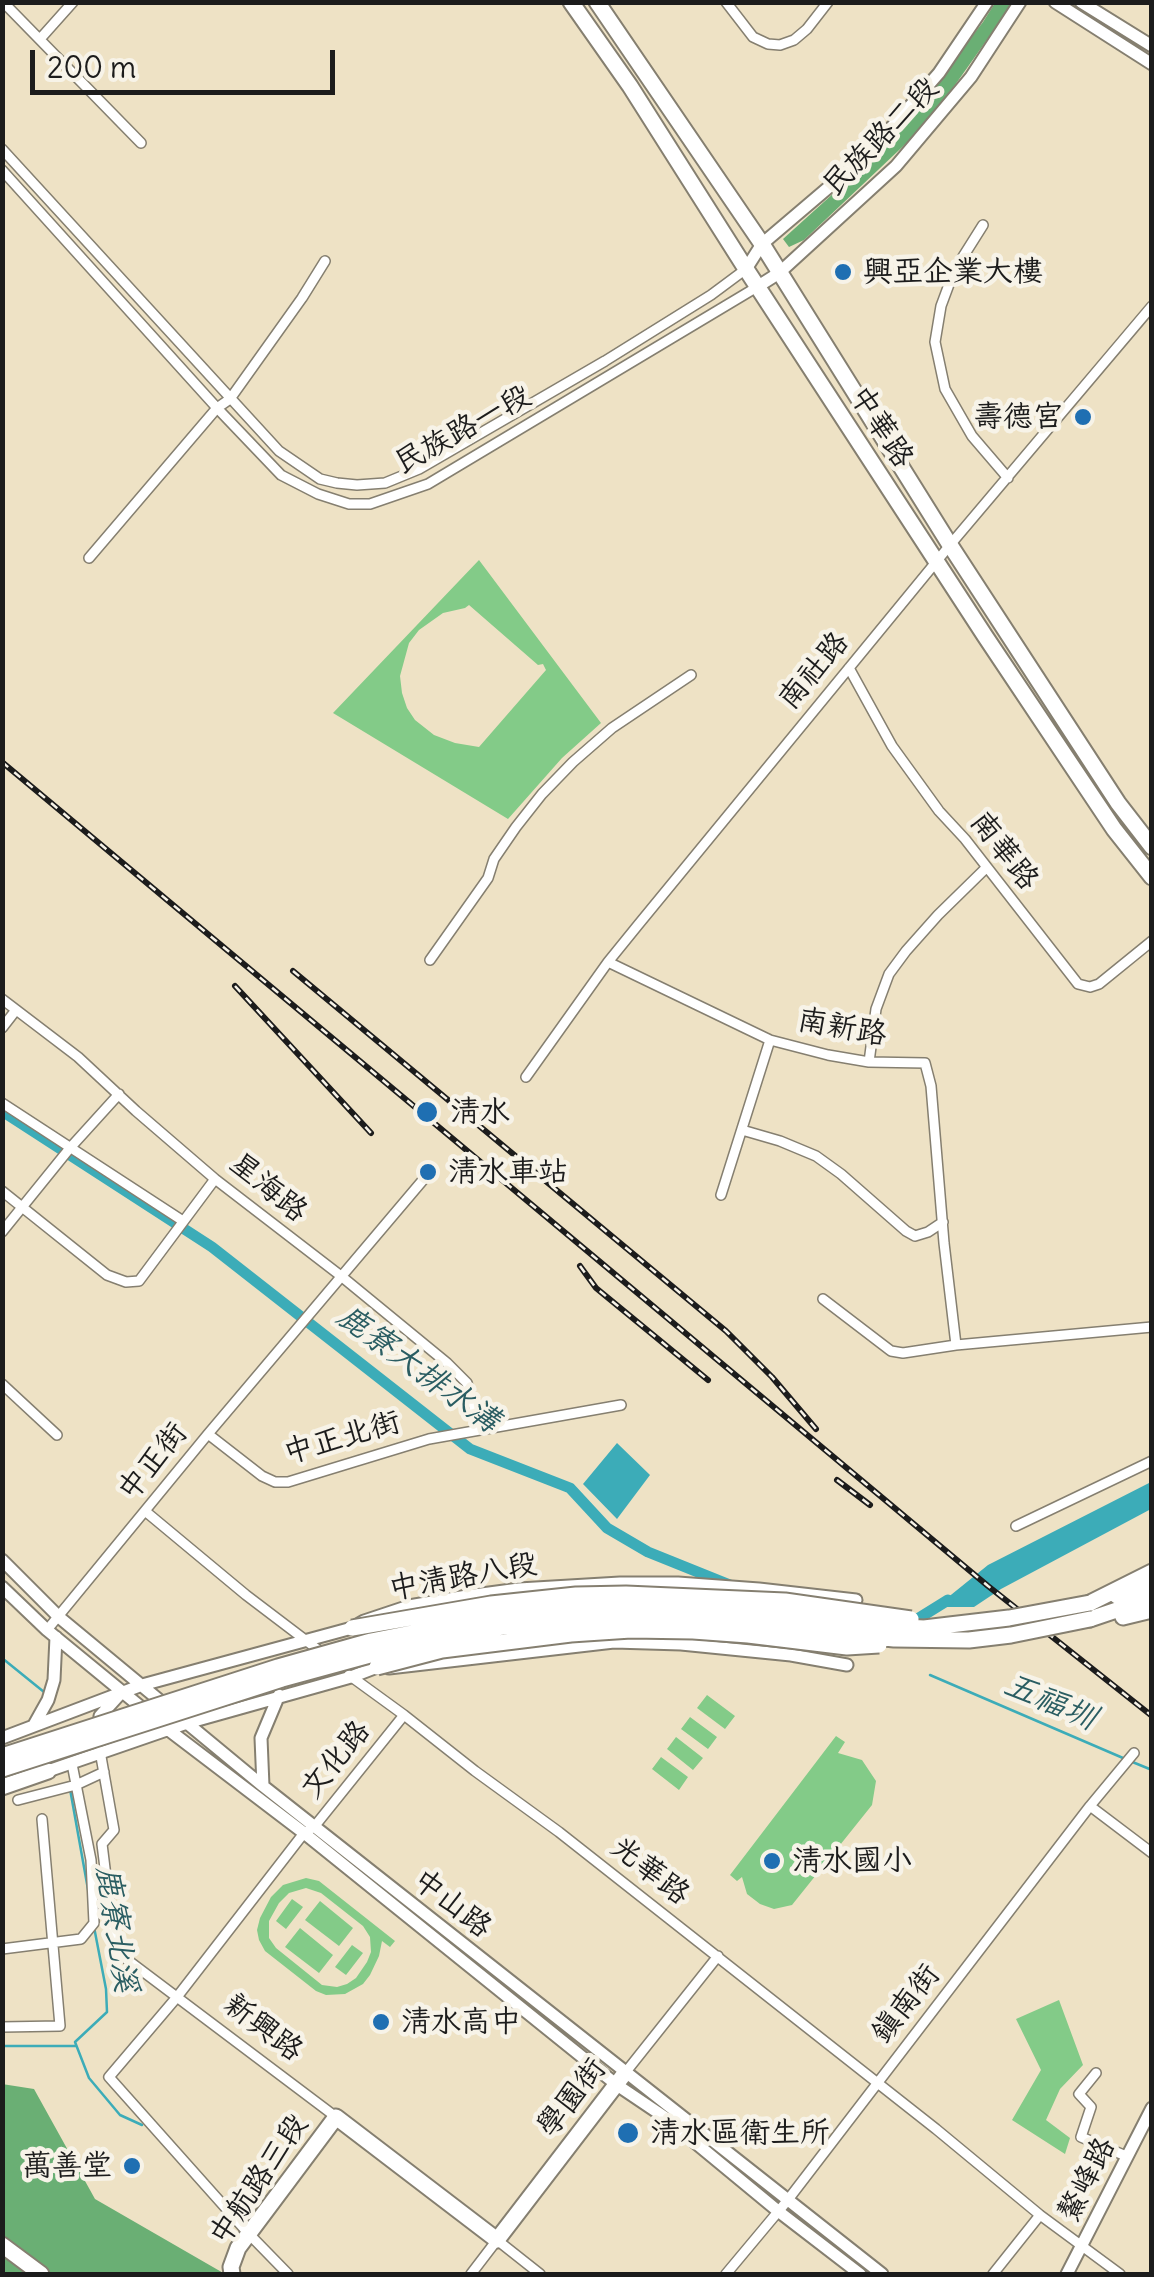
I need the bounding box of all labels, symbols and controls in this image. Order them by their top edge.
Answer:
scale bar [35,30,340,92]
text: 200 m [47,48,136,86]
street label: 民族路二段 [816,71,946,203]
place label: 興亞企業大樓 [863,254,1043,290]
marker: 興亞企業大樓 [832,261,854,283]
street label: 民族路一段 [389,378,537,482]
street label: 中華路 [841,379,921,475]
place label: 壽德宮 [973,399,1063,435]
marker: 壽德宮 [1072,406,1094,428]
street label: 南社路 [771,625,857,717]
street label: 南華路 [962,804,1046,898]
street label: 南新路 [795,1002,889,1054]
place label: 清水 [450,1094,510,1130]
marker: 清水 [414,1099,440,1125]
street label: 星海路 [222,1146,314,1230]
place label: 清水車站 [448,1154,568,1190]
marker: 清水車站 [417,1161,439,1183]
water label: 鹿寮大排水溝 [329,1297,507,1441]
street label: 中正北街 [279,1404,405,1472]
street label: 中正街 [111,1416,195,1508]
street label: 中清路八段 [386,1546,540,1608]
water label: 五福圳 [998,1666,1102,1738]
street label: 文化路 [294,1714,378,1806]
street label: 光華路 [603,1829,697,1913]
place label: 清水國小 [792,1843,912,1879]
marker: 清水國小 [761,1850,783,1872]
street label: 中山路 [405,1862,499,1946]
water label: 鹿寮北溪 [87,1863,145,1995]
street label: 鎮南街 [864,1957,948,2051]
street label: 新興路 [216,1987,310,2069]
place label: 清水高中 [401,2004,521,2040]
marker: 清水高中 [370,2011,392,2033]
street label: 學園街 [530,2051,614,2145]
street label: 中航路三段 [202,2108,316,2252]
place label: 清水區衛生所 [650,2115,830,2151]
marker: 清水區衛生所 [615,2120,641,2146]
street label: 鰲峰路 [1051,2132,1123,2228]
place label: 萬善堂 [22,2148,112,2184]
marker: 萬善堂 [121,2155,143,2177]

